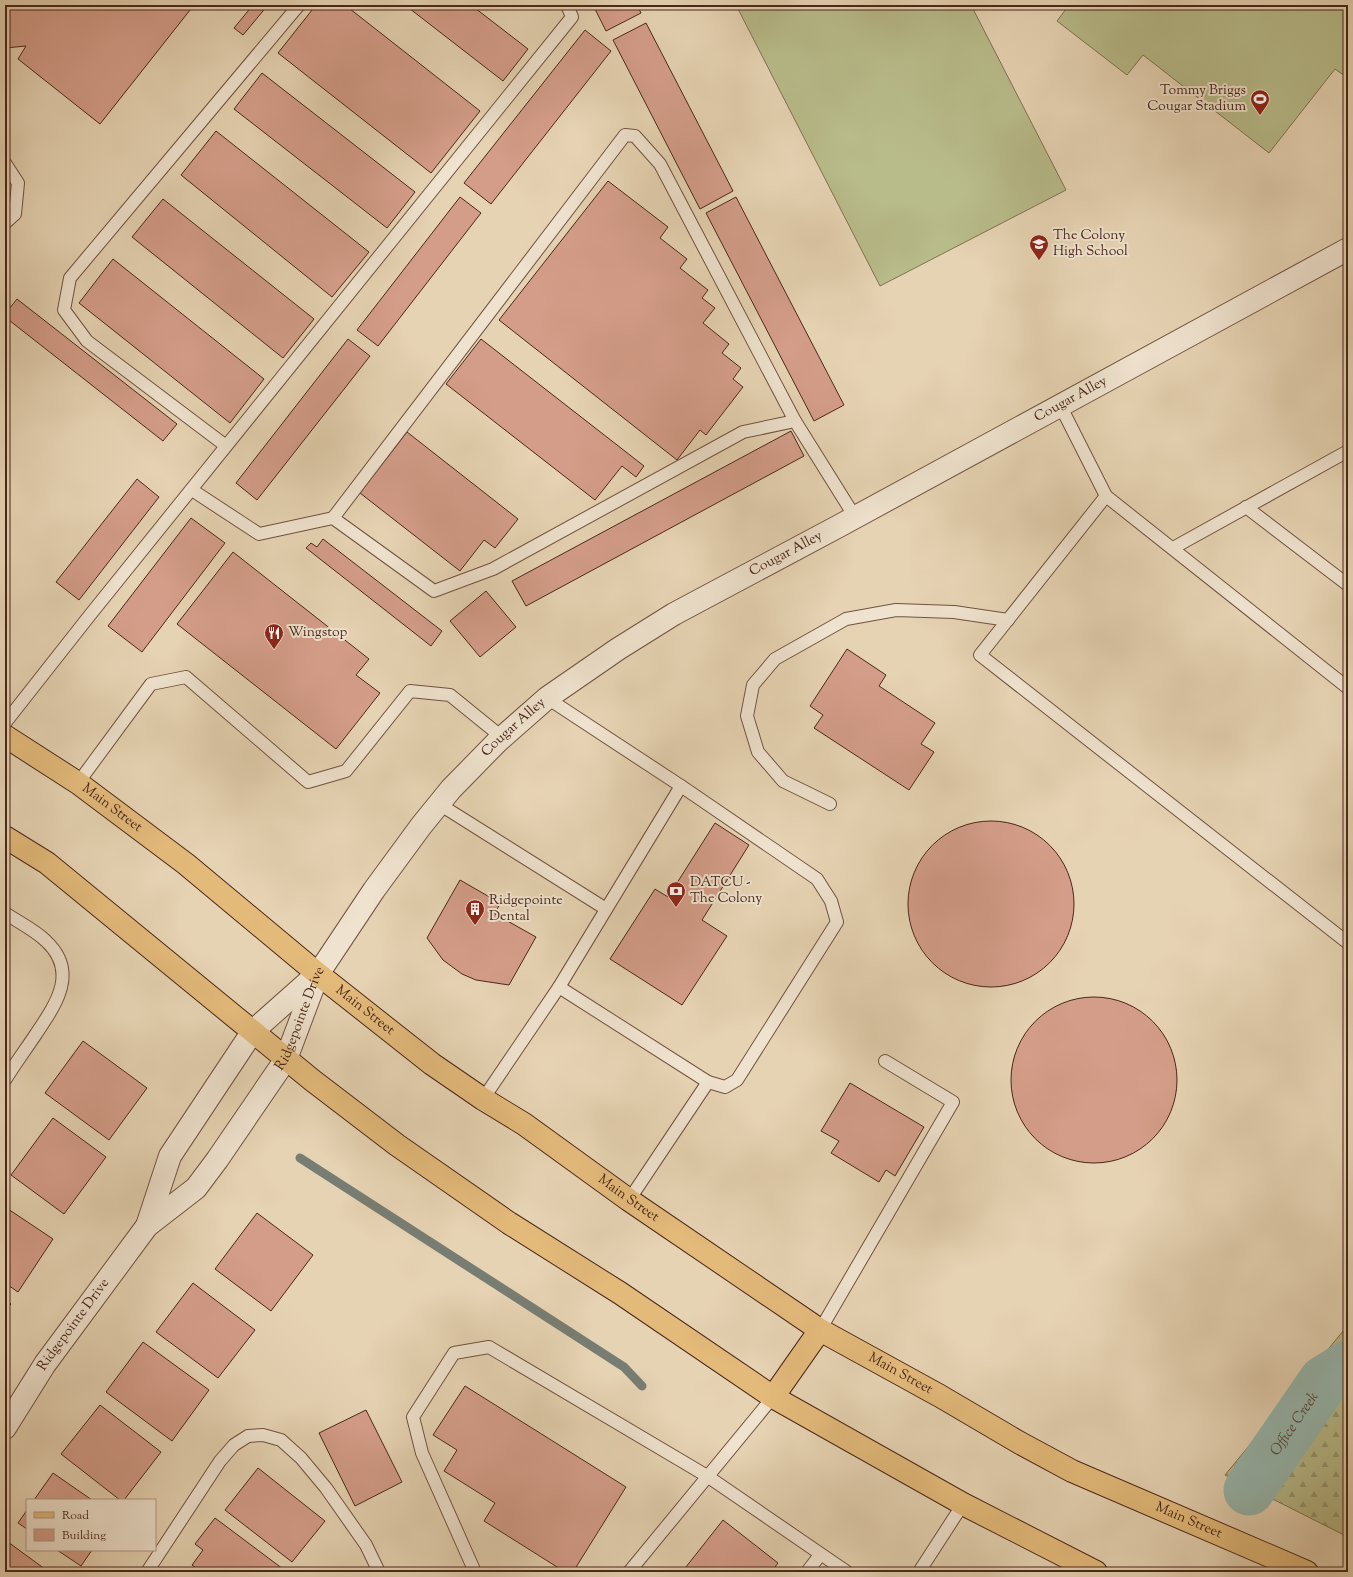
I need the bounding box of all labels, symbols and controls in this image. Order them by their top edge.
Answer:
place label: Tommy Briggs Cougar Stadium [1147,81,1246,117]
sports icon: Tommy Briggs Cougar Stadium [1249,88,1271,116]
place label: The Colony High School [1053,226,1128,262]
school or university icon: The Colony High School [1028,233,1050,261]
street label: Cougar Alley [1031,372,1111,428]
street label: Cougar Alley [746,526,826,582]
restaurant icon: Wingstop [263,622,285,650]
place label: Wingstop [288,623,347,643]
street label: Cougar Alley [477,693,550,762]
street label: Main Street [77,779,146,838]
place label: DATCU - The Colony [690,873,762,909]
bank icon: DATCU - The Colony [665,880,687,908]
place label: Ridgepointe Dental [489,891,563,927]
building icon: Ridgepointe Dental [464,898,486,926]
street label: Ridgepointe Drive [271,963,330,1075]
street label: Main Street [331,981,399,1041]
street label: Main Street [593,1170,663,1228]
street label: Ridgepointe Drive [33,1275,115,1375]
street label: Main Street [864,1348,936,1400]
water label: Office Creek [1265,1388,1324,1460]
street label: Main Street [1152,1498,1225,1544]
legend [26,1499,156,1551]
text: Road [62,1507,89,1525]
text: Building [62,1527,106,1545]

